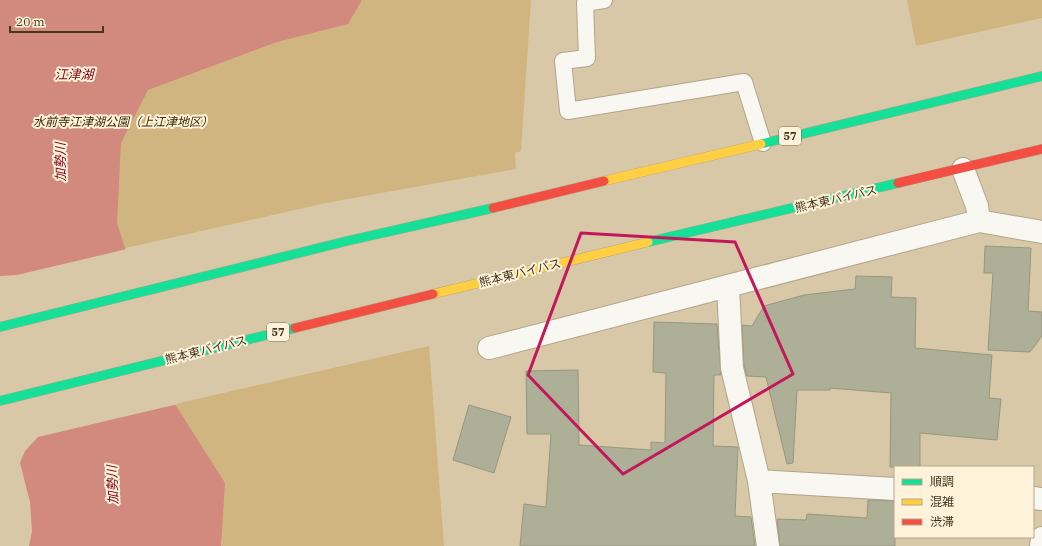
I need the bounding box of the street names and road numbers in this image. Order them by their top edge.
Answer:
road number: 57 [779,127,801,145]
street label: 熊本東バイパス [793,182,878,215]
street label: 熊本東バイパス [477,255,562,290]
road number: 57 [267,323,289,341]
street label: 熊本東バイパス [163,332,248,367]

